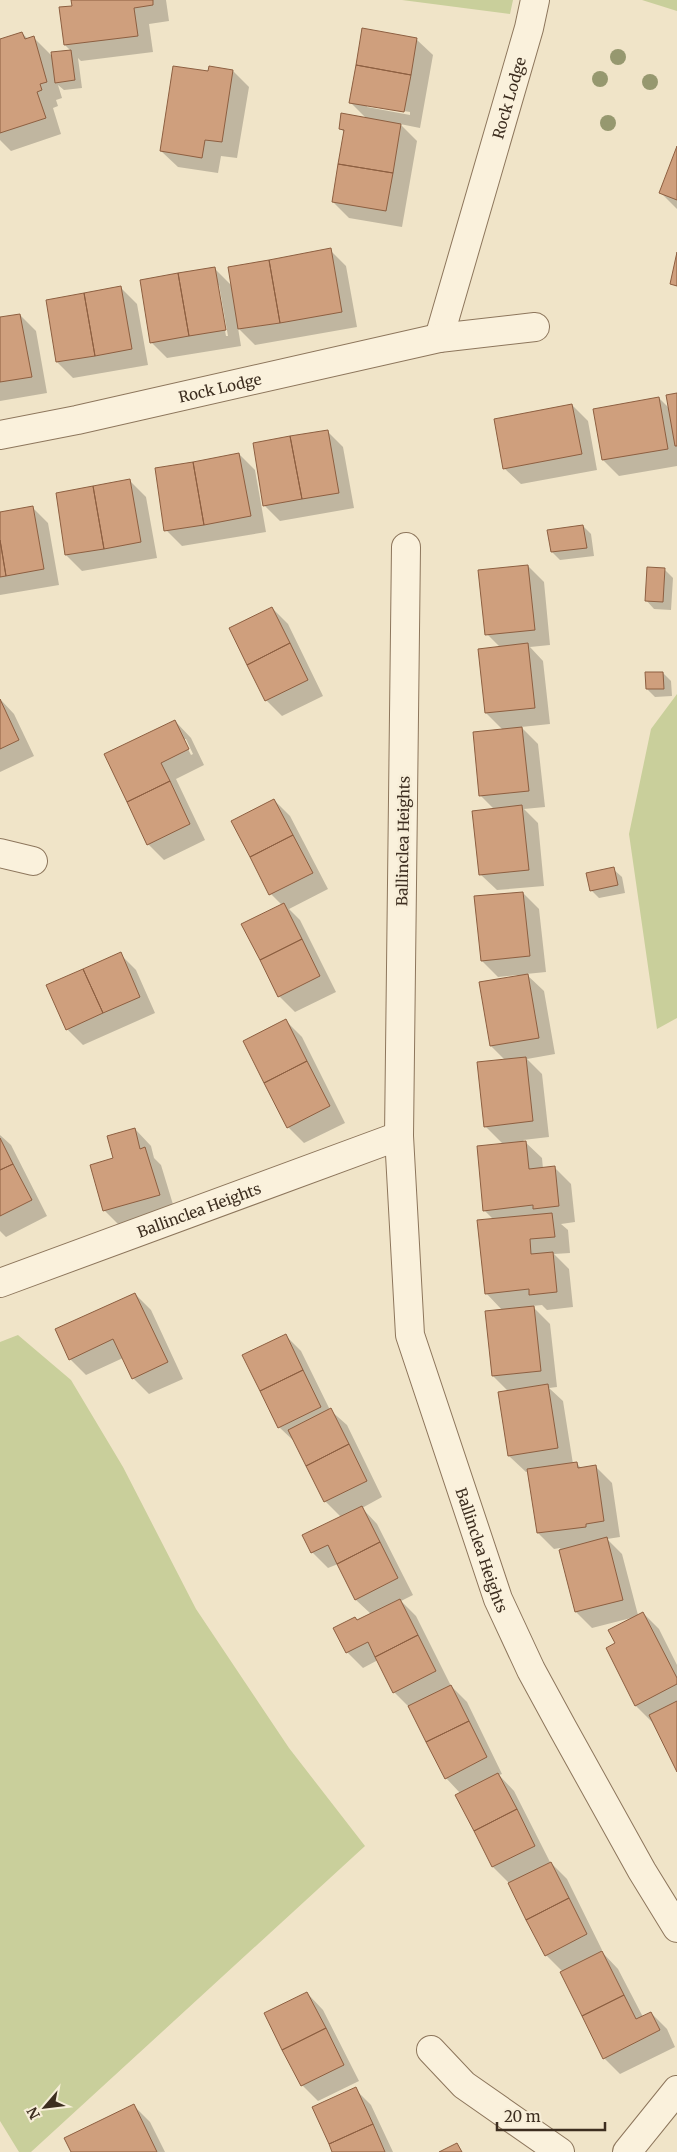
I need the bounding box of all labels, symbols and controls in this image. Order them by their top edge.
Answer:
street label: Rock Lodge [488,55,530,141]
street label: Rock Lodge [177,369,263,406]
street label: Ballinclea Heights [392,776,414,906]
street label: Ballinclea Heights [134,1178,263,1241]
street label: Ballinclea Heights [452,1485,512,1615]
north arrow [20,2082,70,2132]
scale bar [497,2100,604,2132]
text: N [23,2104,44,2122]
text: 20 m [504,2107,541,2126]

